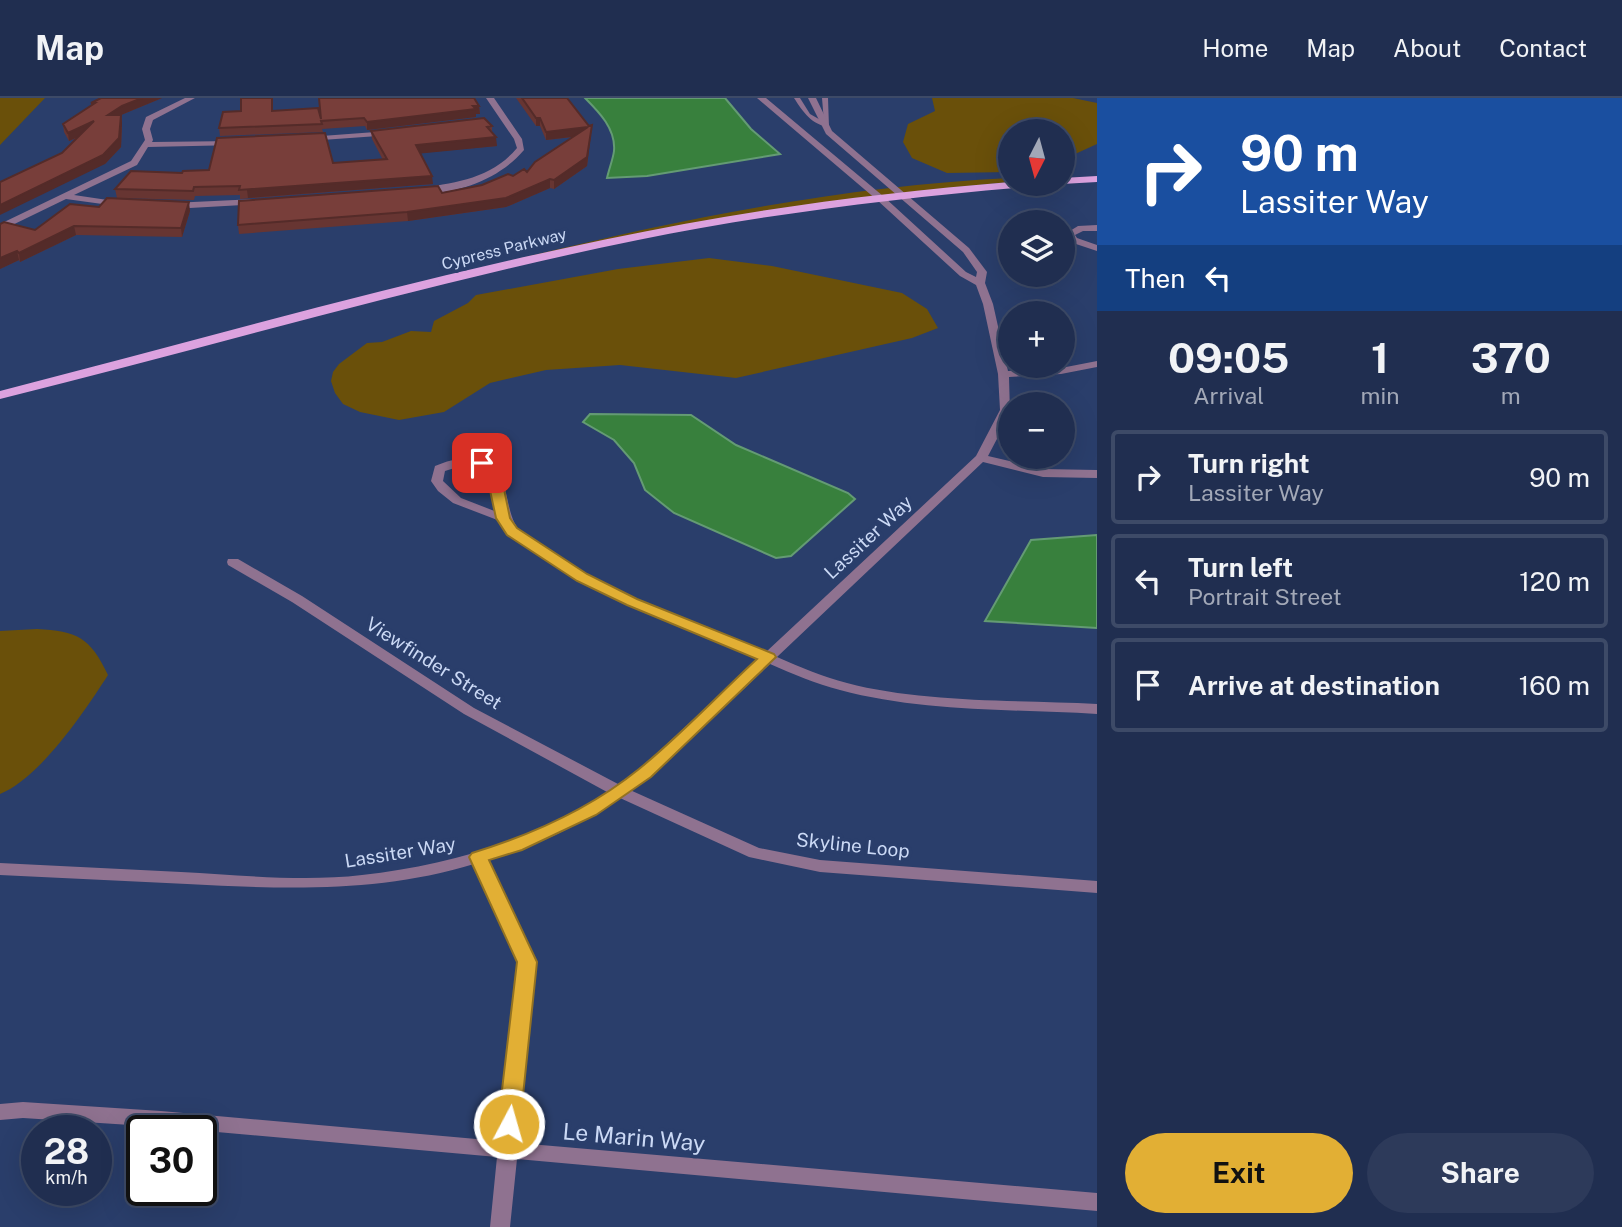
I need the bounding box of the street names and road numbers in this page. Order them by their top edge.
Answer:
street label: Cypress Parkway [440,224,569,274]
street label: Lassiter Way [819,491,917,583]
street label: Viewfinder Street [362,612,506,714]
street label: Skyline Loop [795,828,911,862]
street label: Lassiter Way [343,832,457,872]
street label: Le Marin Way [562,1117,706,1157]

